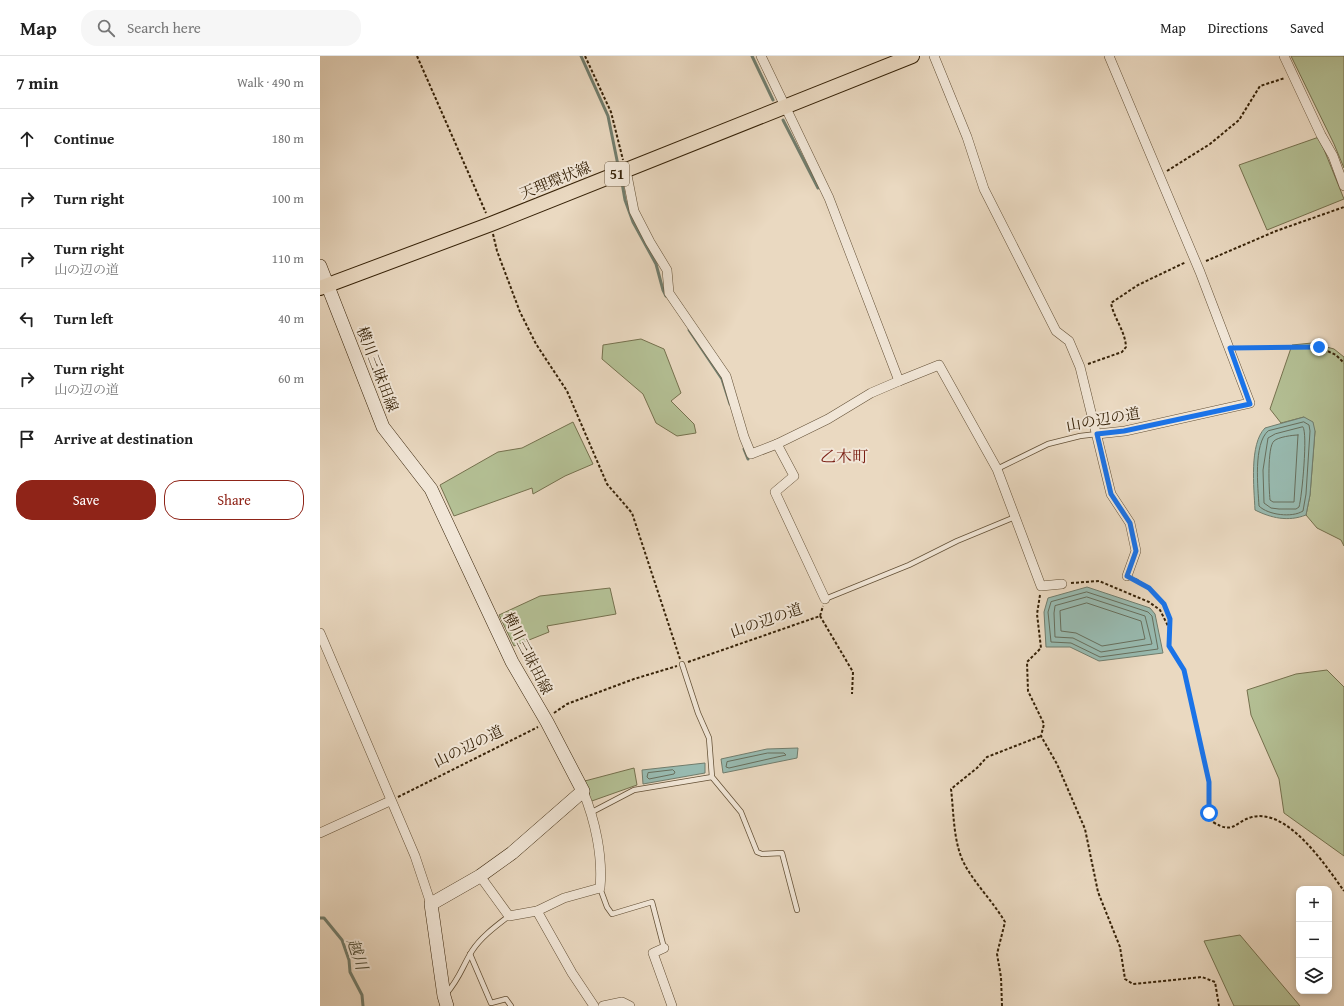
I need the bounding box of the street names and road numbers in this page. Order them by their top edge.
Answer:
street label: 天理環状線 [516,156,594,204]
road number: 51 [605,162,629,186]
street label: 横川三昧田線 [352,323,404,415]
street label: 山の辺の道 [1064,402,1142,436]
street label: 山の辺の道 [727,598,805,642]
street label: 横川三昧田線 [498,608,558,698]
street label: 山の辺の道 [430,720,506,772]

